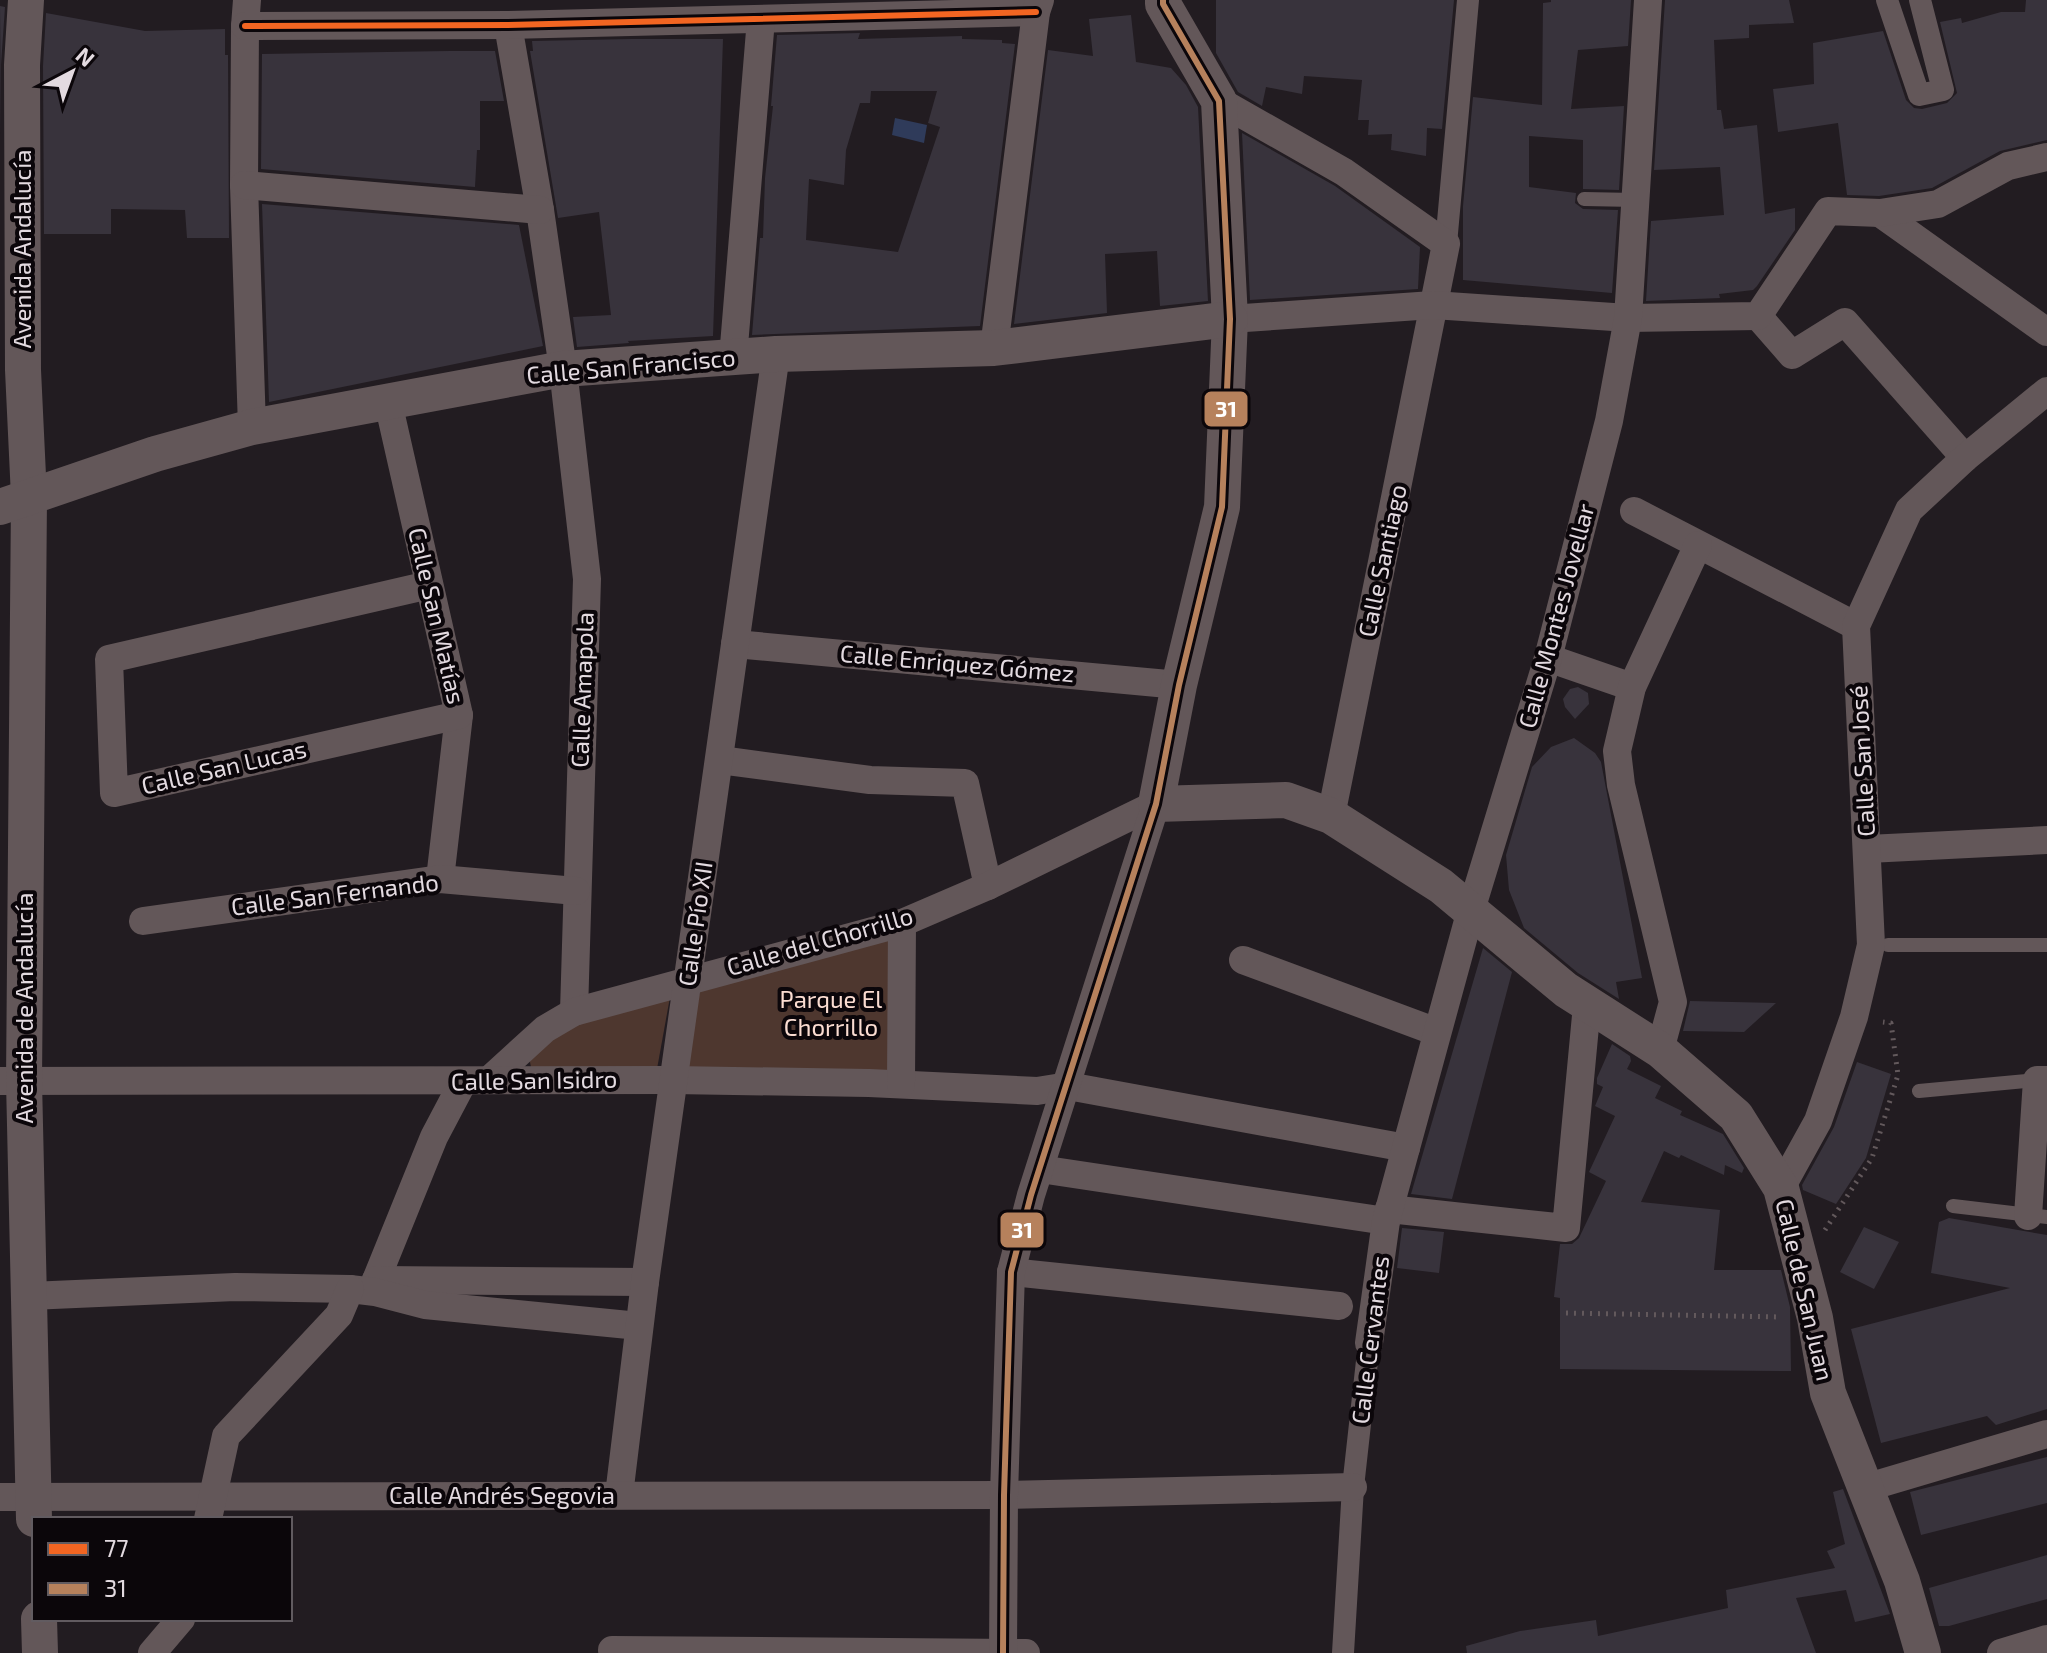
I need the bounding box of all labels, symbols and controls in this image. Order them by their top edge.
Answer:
north arrow [32,32,112,112]
text: N [71,41,100,71]
street label: Avenida Andalucía [7,149,36,349]
street label: Calle San Francisco [525,342,737,389]
line badge: 31 [1203,390,1249,428]
text: 31 [1215,395,1237,421]
street label: Calle Santiago [1351,482,1412,640]
street label: Calle Montes Jovellar [1512,500,1600,731]
street label: Calle San Matías [403,525,472,707]
street label: Calle Amapola [564,612,599,768]
street label: Calle Enriquez Gómez [839,638,1075,687]
street label: Calle San José [1843,685,1880,838]
street label: Calle San Lucas [138,733,309,800]
street label: Calle Pío XII [671,860,718,988]
street label: Calle San Fernando [229,866,440,921]
street label: Avenida de Andalucía [9,893,38,1124]
street label: Calle del Chorrillo [723,900,916,981]
park label: Parque El Chorrillo [780,984,882,1041]
street label: Calle San Isidro [451,1064,617,1095]
street label: Calle de San Juan [1770,1196,1840,1383]
line badge: 31 [999,1211,1045,1249]
text: 31 [1011,1216,1033,1242]
street label: Calle Cervantes [1345,1254,1394,1426]
street label: Calle Andrés Segovia [389,1480,615,1509]
legend [32,1517,292,1621]
text: 77 [104,1533,129,1562]
text: 31 [104,1573,127,1602]

